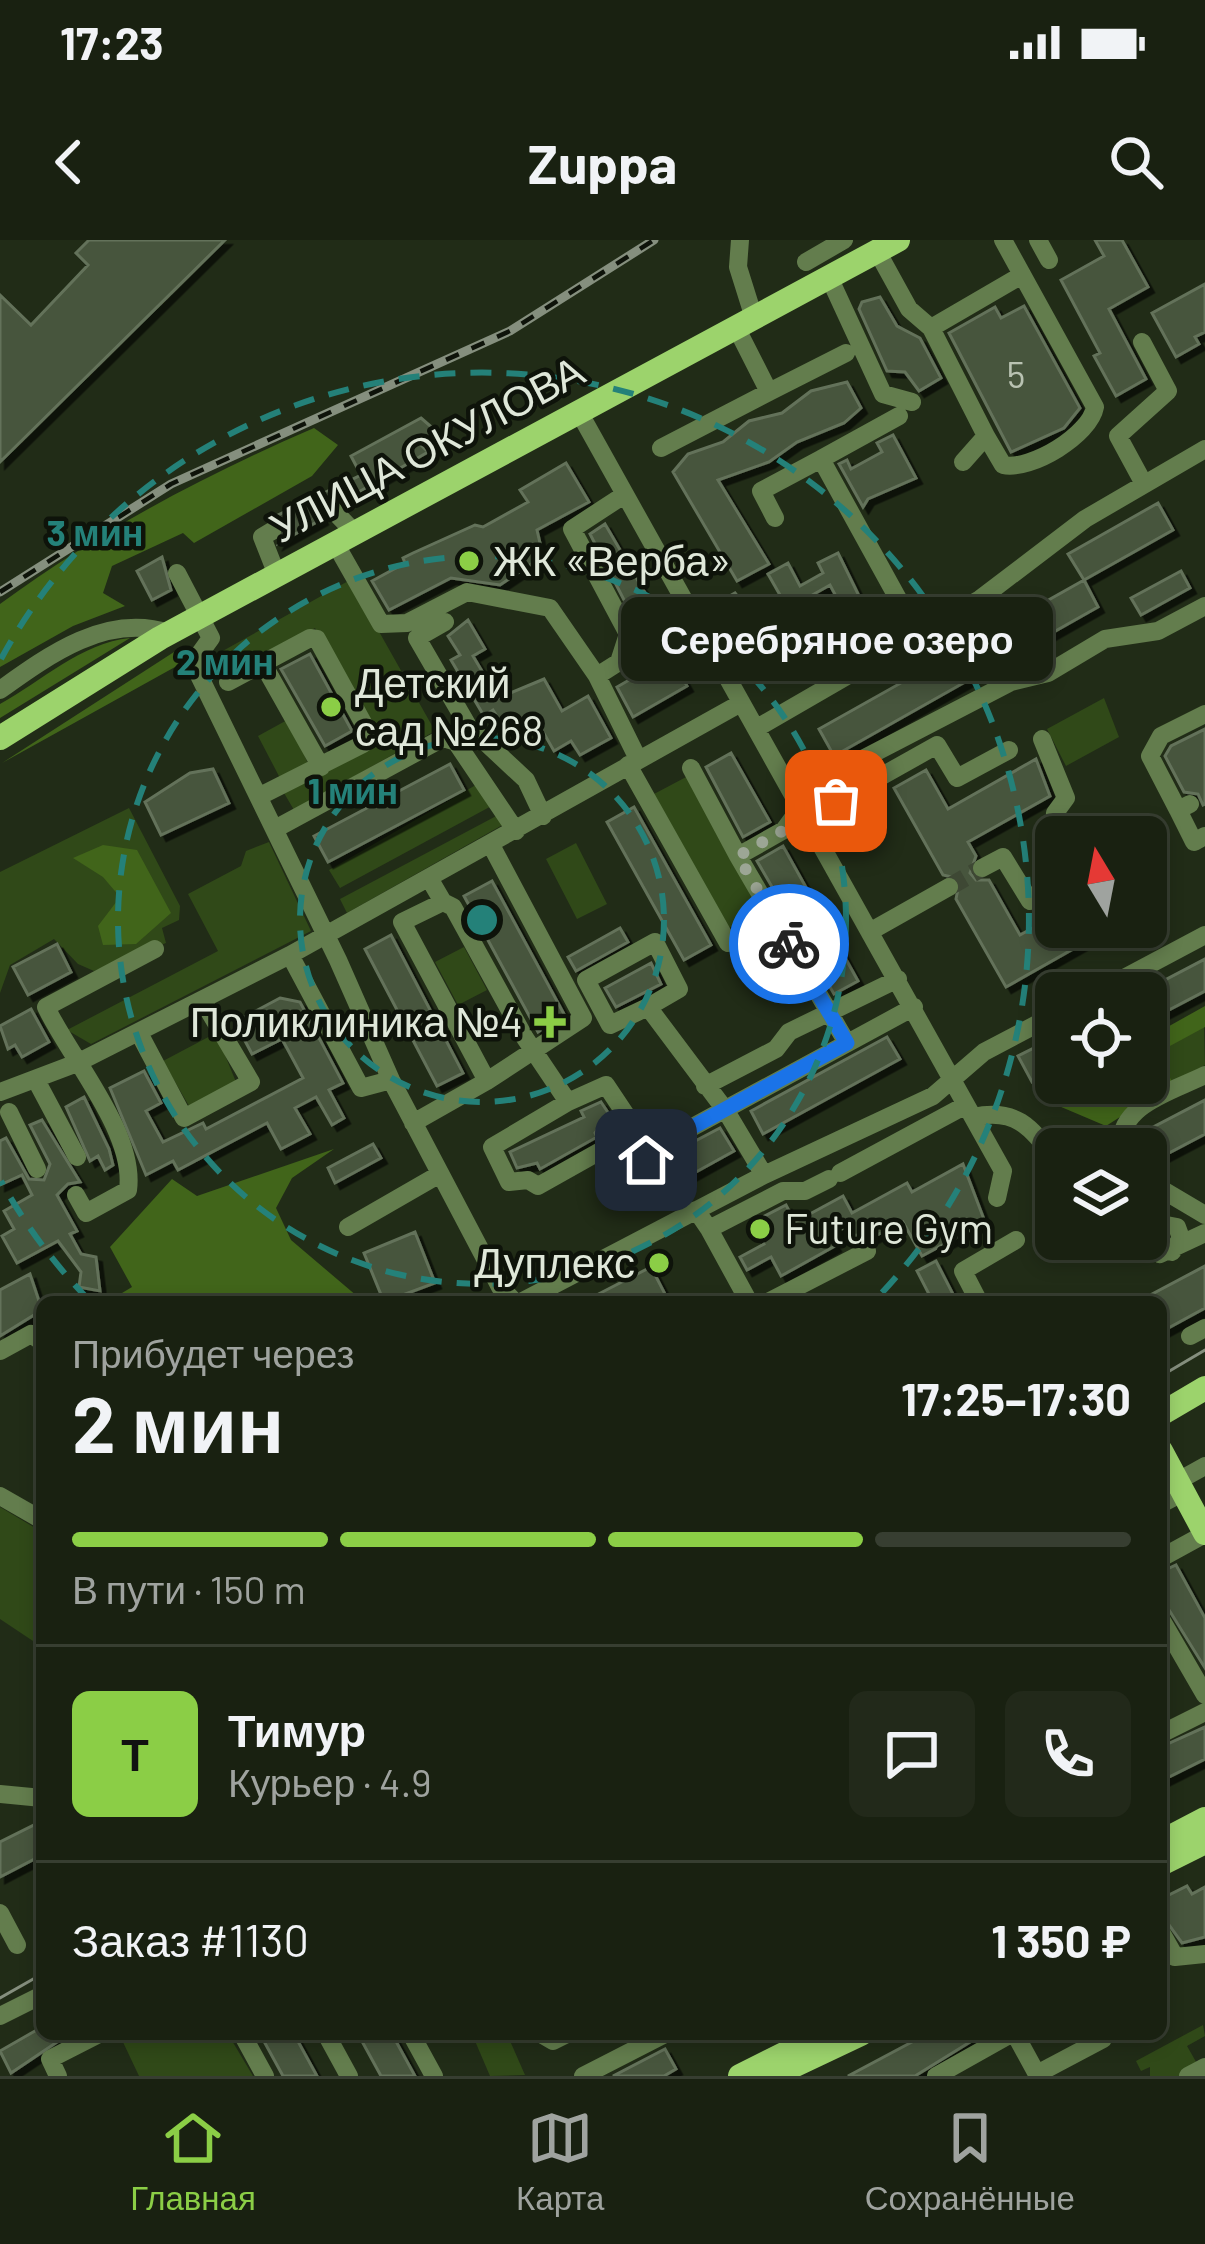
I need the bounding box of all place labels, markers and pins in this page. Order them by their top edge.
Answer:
place label: ЖК «Верба» [493,534,731,585]
marker: ЖК «Верба» [456,548,482,574]
callout: Серебряное озеро [620,597,1052,681]
place label: Детский сад №268 [355,656,543,755]
marker: Детский сад №268 [318,694,344,720]
pin [785,750,887,852]
centre of rings [461,899,503,941]
place label: Поликлиника №4 [190,995,523,1045]
marker: Поликлиника №4 [534,1006,566,1038]
pin [595,1109,697,1211]
place label: Future Gym [784,1202,993,1253]
marker: Future Gym [747,1216,773,1242]
place label: Дуплекс [474,1236,635,1287]
marker: Дуплекс [646,1250,672,1276]

